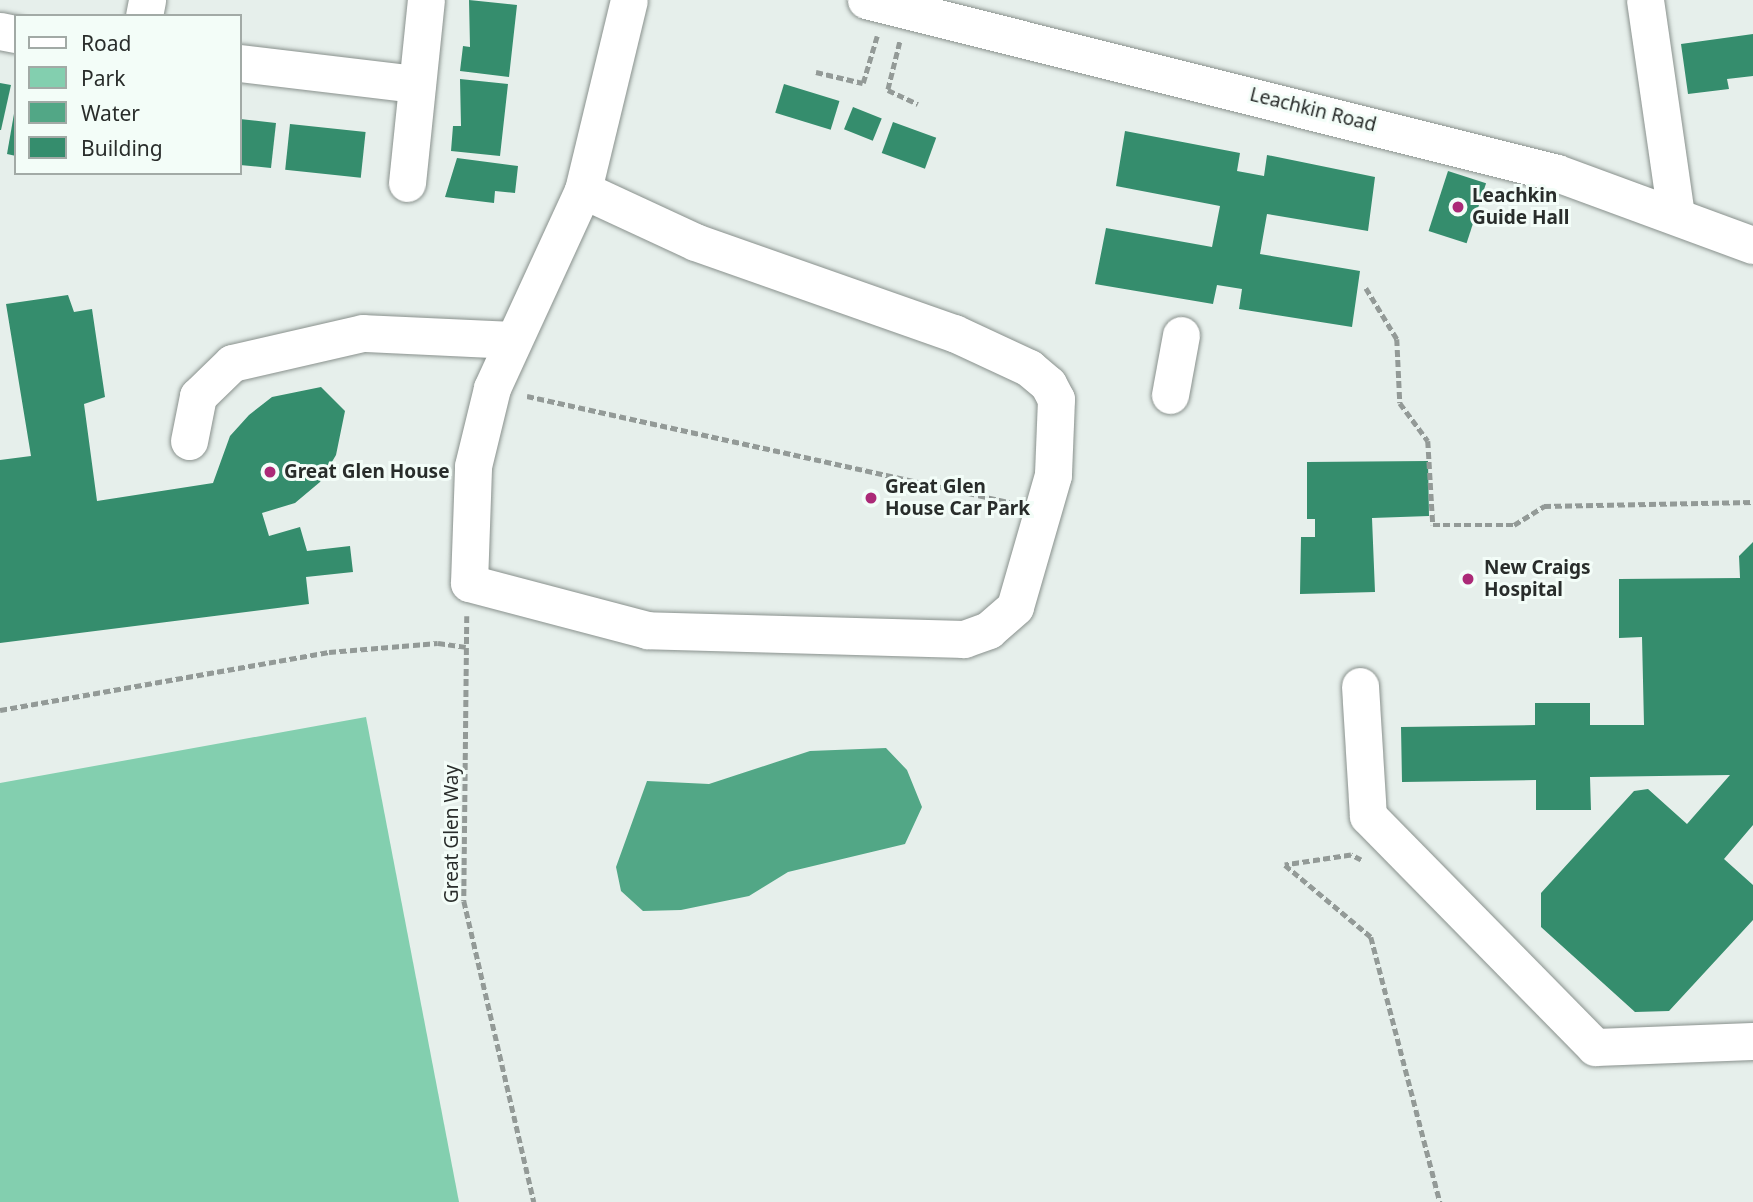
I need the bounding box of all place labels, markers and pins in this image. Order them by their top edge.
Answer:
place label: Leachkin Guide Hall [1472,185,1569,229]
marker: Leachkin Guide Hall [1450,199,1466,215]
place label: Great Glen House [284,461,449,483]
marker: Great Glen House [262,464,278,480]
place label: Great Glen House Car Park [885,476,1030,520]
marker: Great Glen House Car Park [863,490,879,506]
place label: New Craigs Hospital [1484,557,1591,601]
marker: New Craigs Hospital [1458,569,1478,589]

